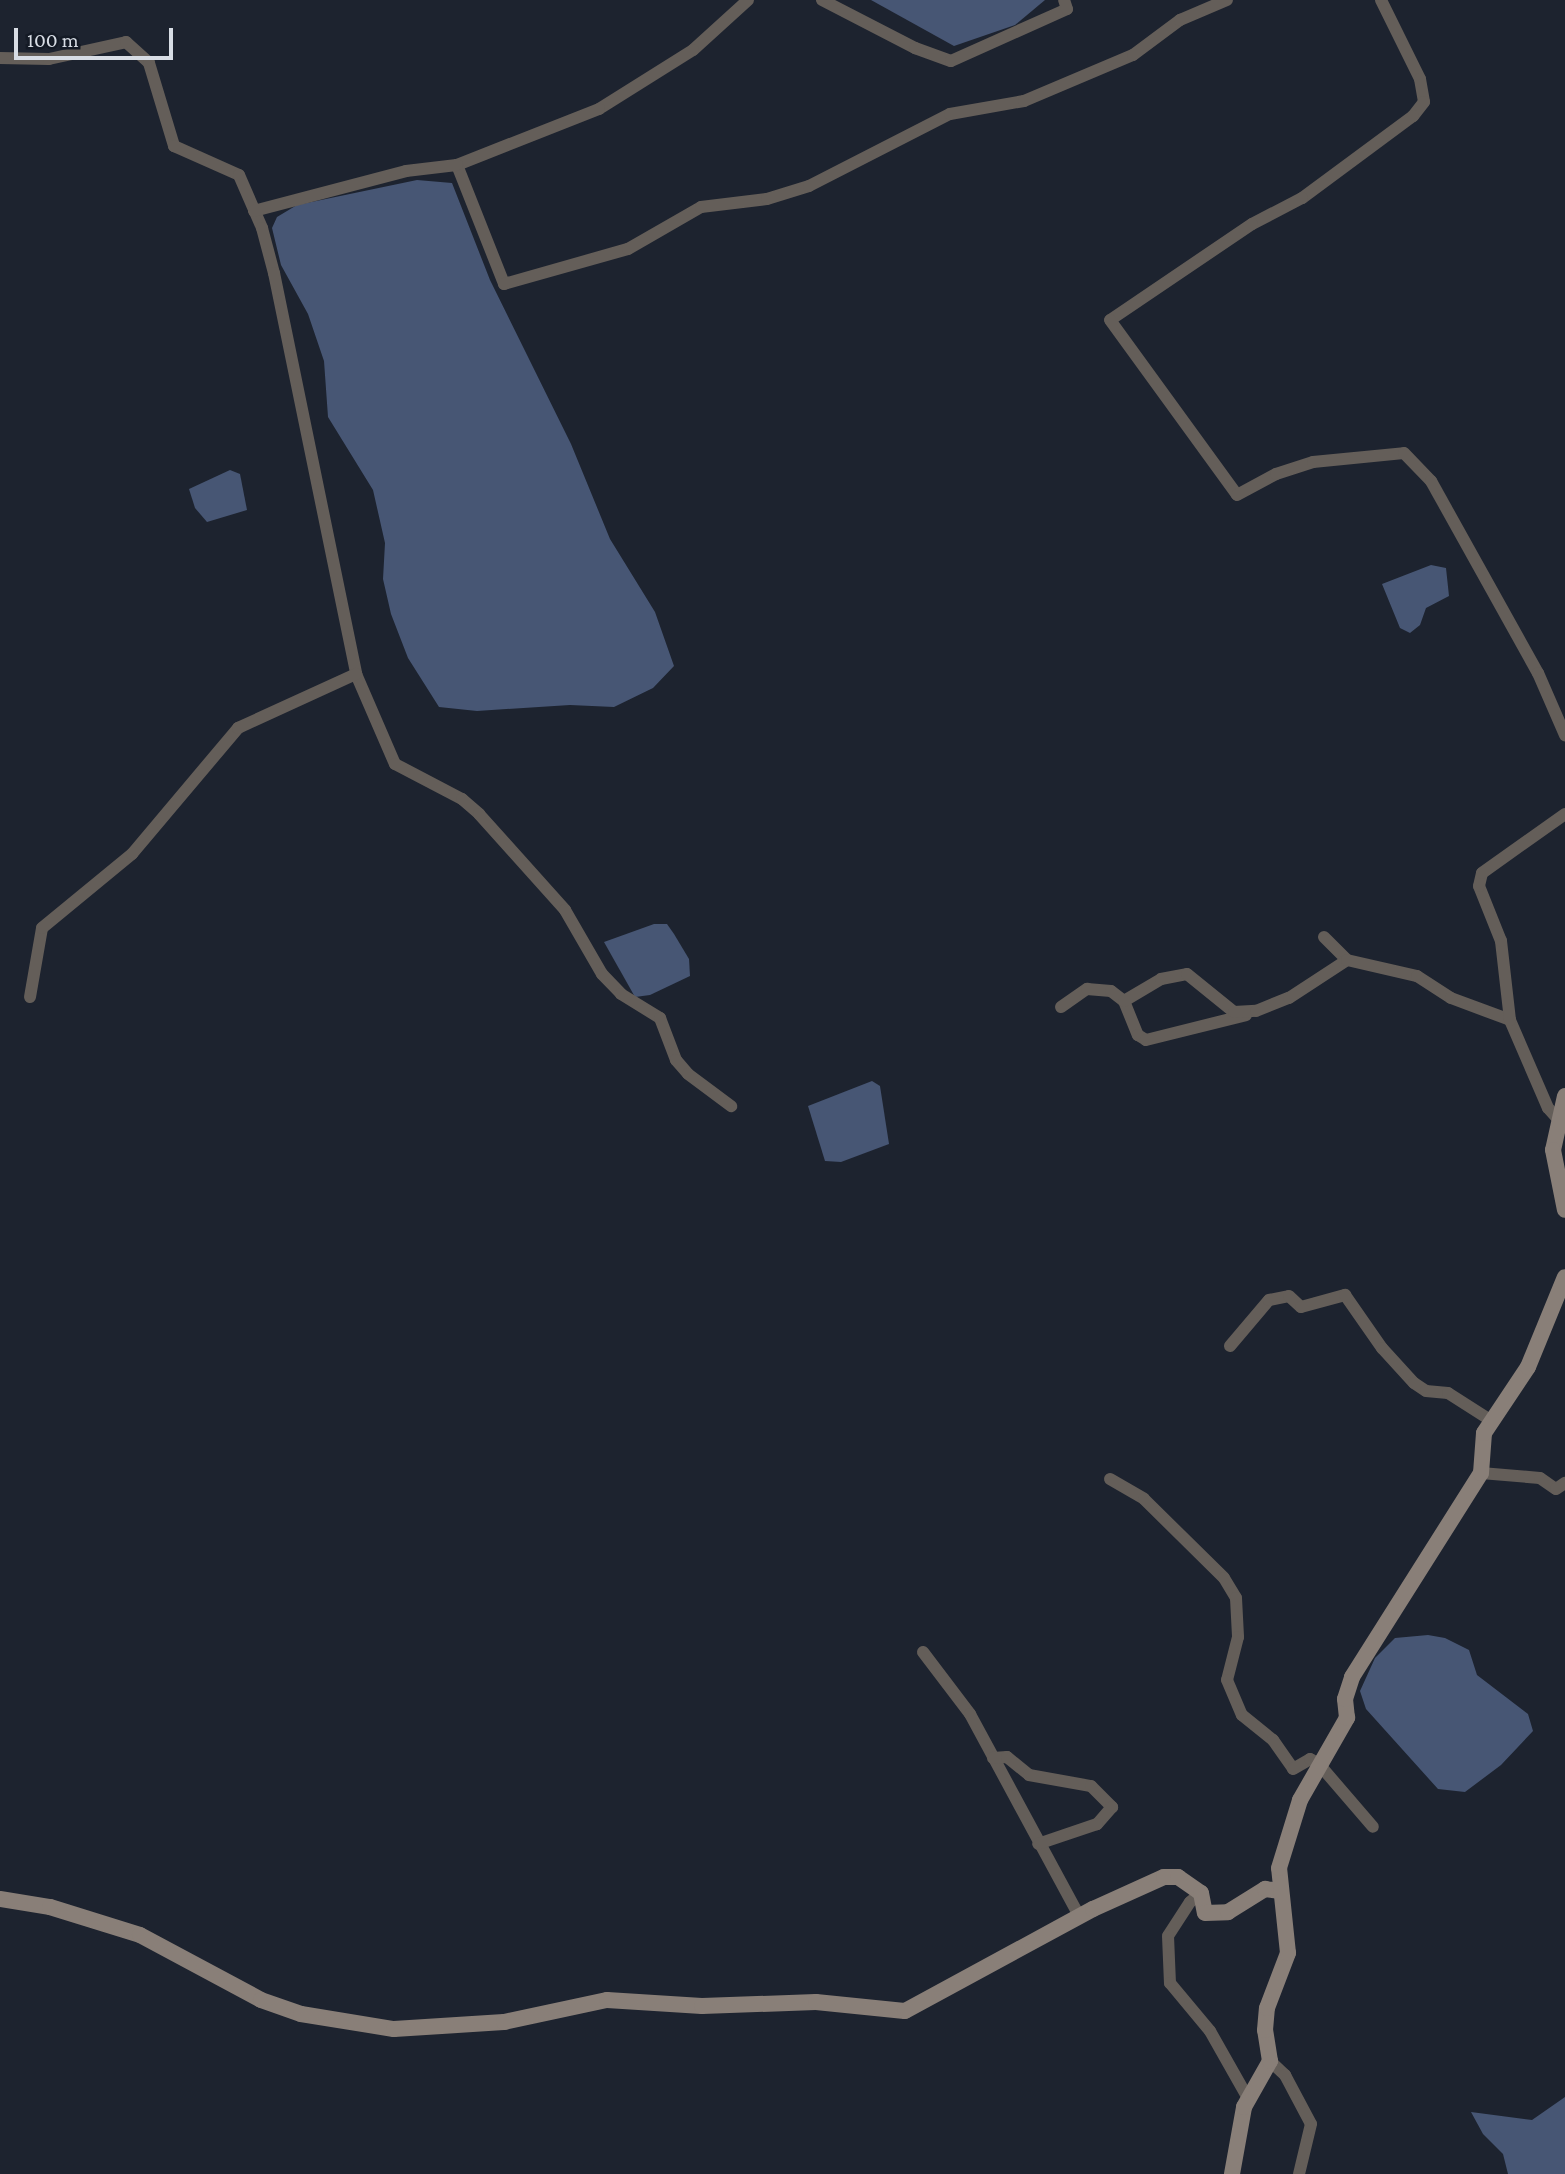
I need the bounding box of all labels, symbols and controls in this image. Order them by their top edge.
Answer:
scale bar [18,14,177,58]
text: 100 m [27,28,79,52]

